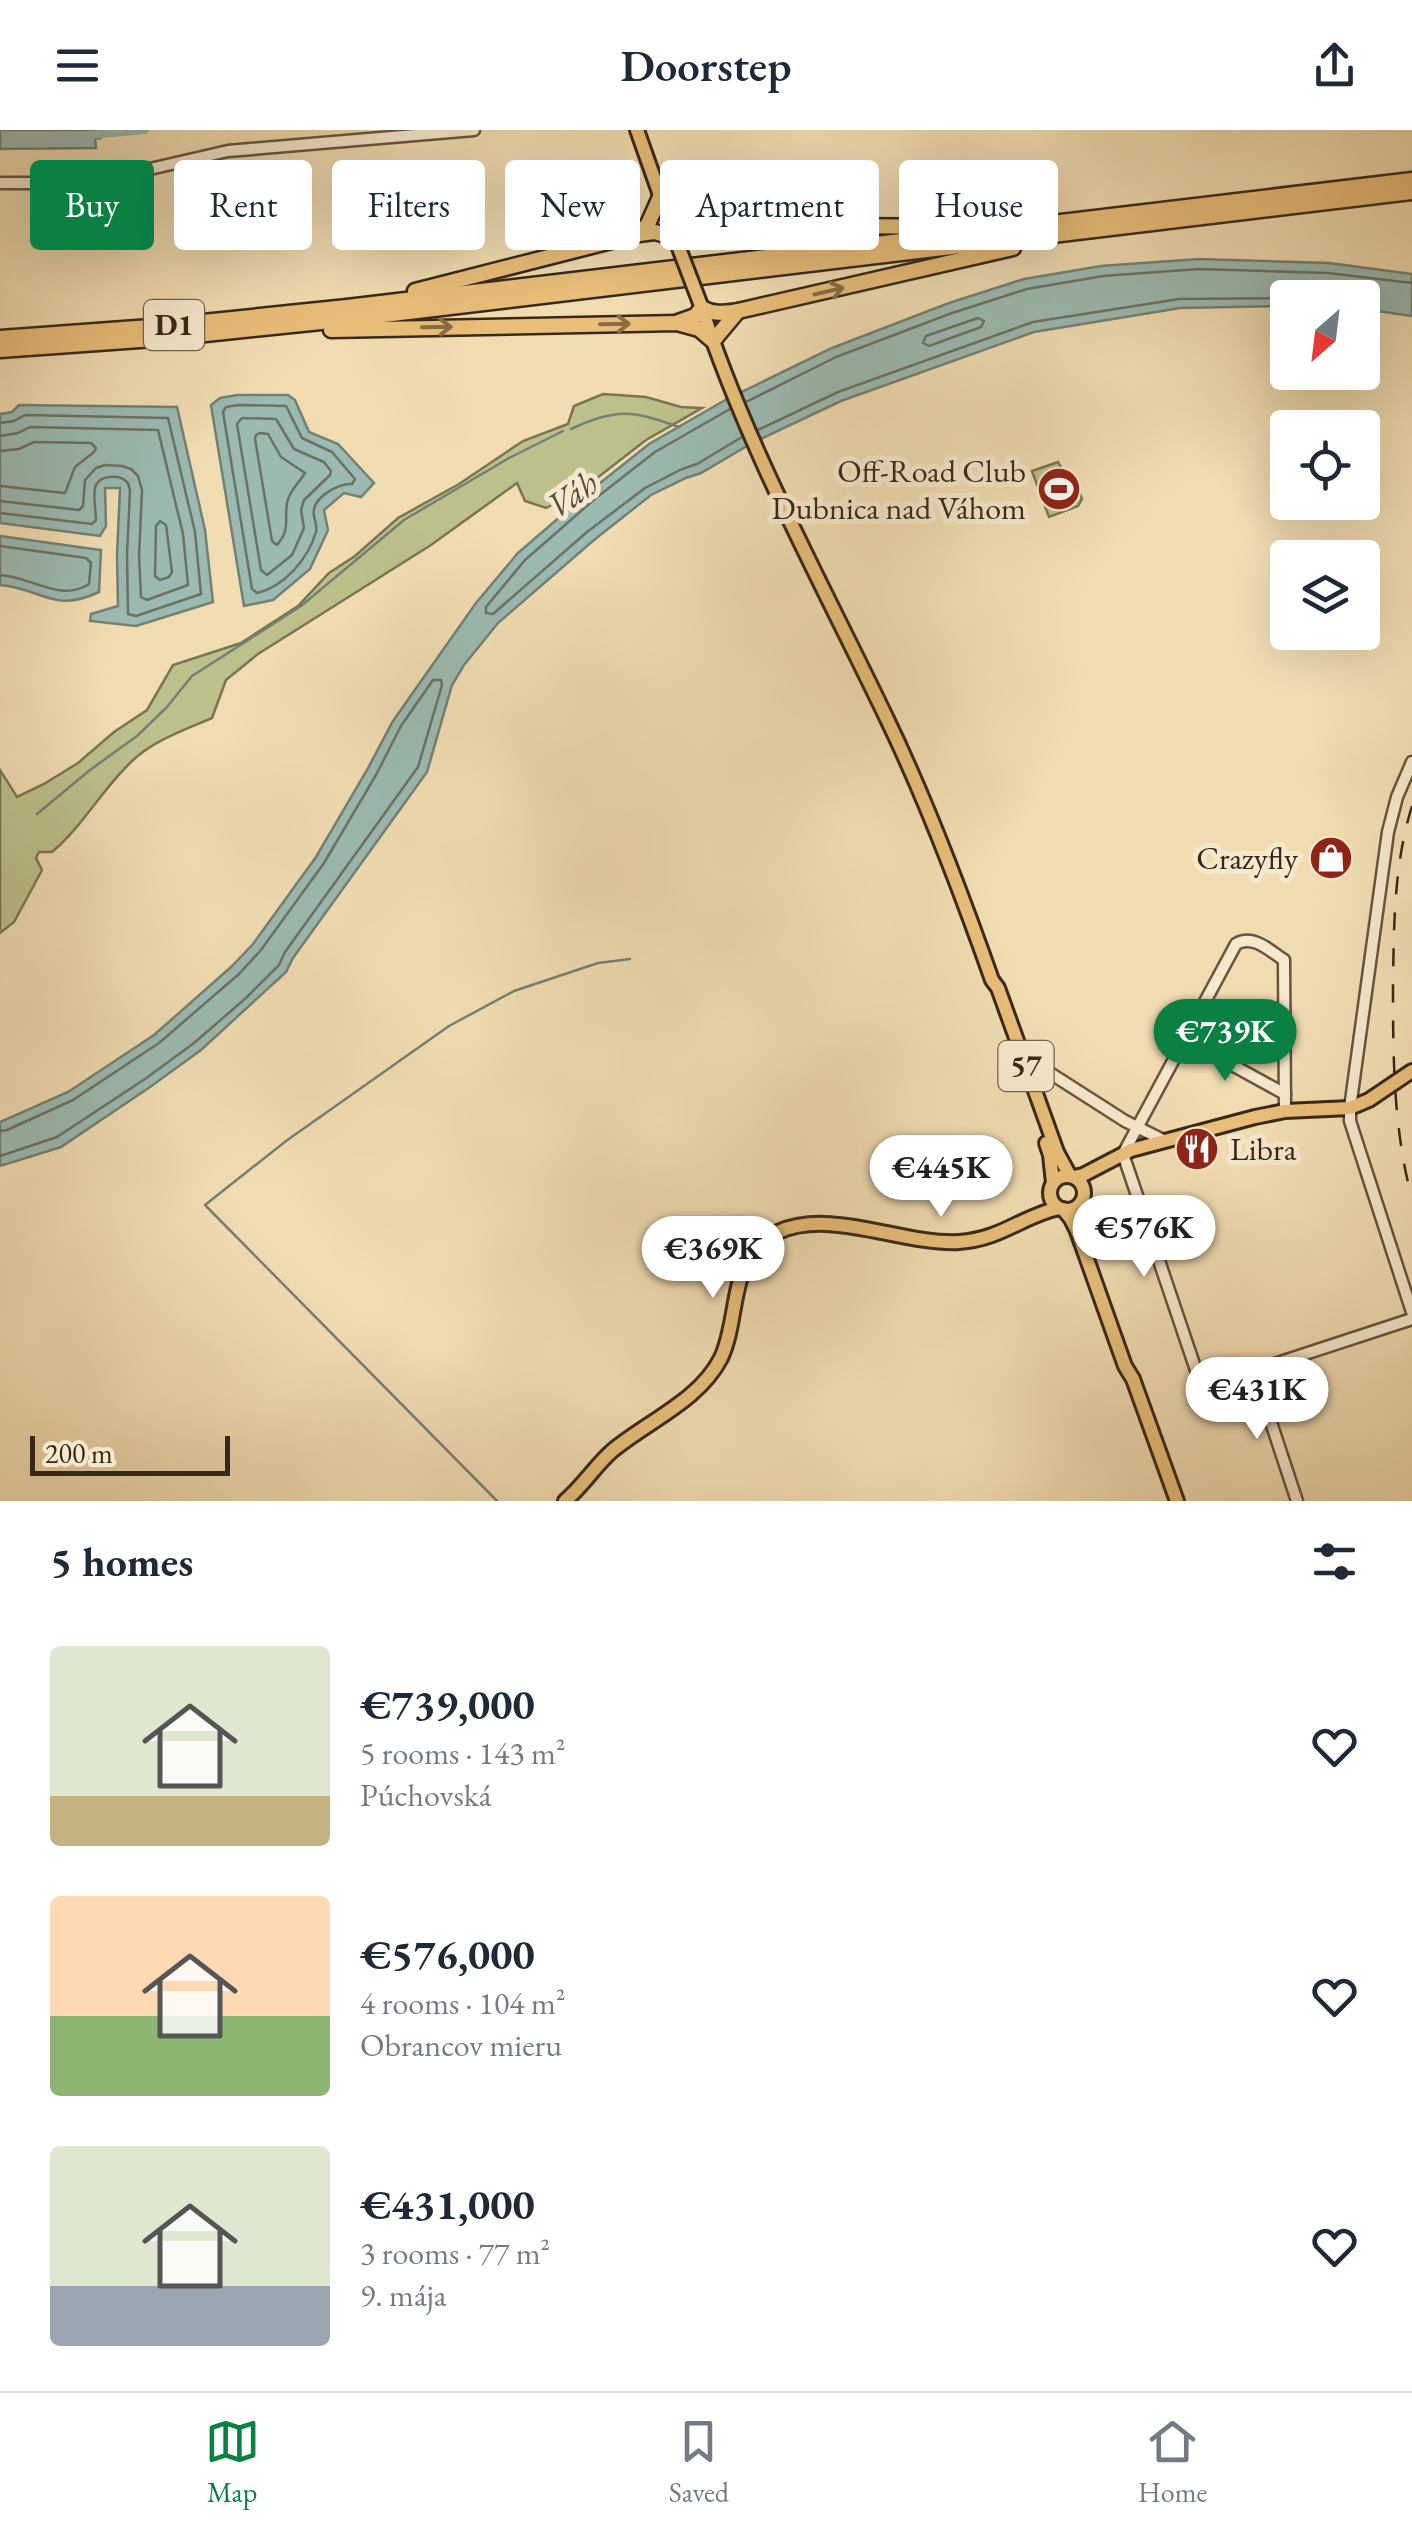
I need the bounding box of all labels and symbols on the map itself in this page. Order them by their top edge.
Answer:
north arrow [1270,280,1380,390]
one-way arrow [812,281,844,299]
road number: D1 [144,300,204,350]
one-way arrow [598,314,631,334]
one-way arrow [421,318,453,337]
place label: Off-Road Club Dubnica nad Váhom [772,450,1026,529]
water label: Váh [537,460,606,527]
sports icon: Off-Road Club Dubnica nad Váhom [1036,466,1082,512]
shop icon: Crazyfly [1308,835,1354,881]
place label: Crazyfly [1196,837,1299,879]
pin: €739K [1155,999,1295,1084]
road number: 57 [998,1041,1054,1091]
restaurant icon: Libra [1174,1126,1220,1172]
place label: Libra [1230,1128,1297,1170]
pin: €445K [871,1135,1011,1220]
pin: €576K [1074,1195,1214,1280]
pin: €369K [643,1216,783,1301]
pin: €431K [1187,1357,1327,1442]
scale bar [30,1431,230,1476]

